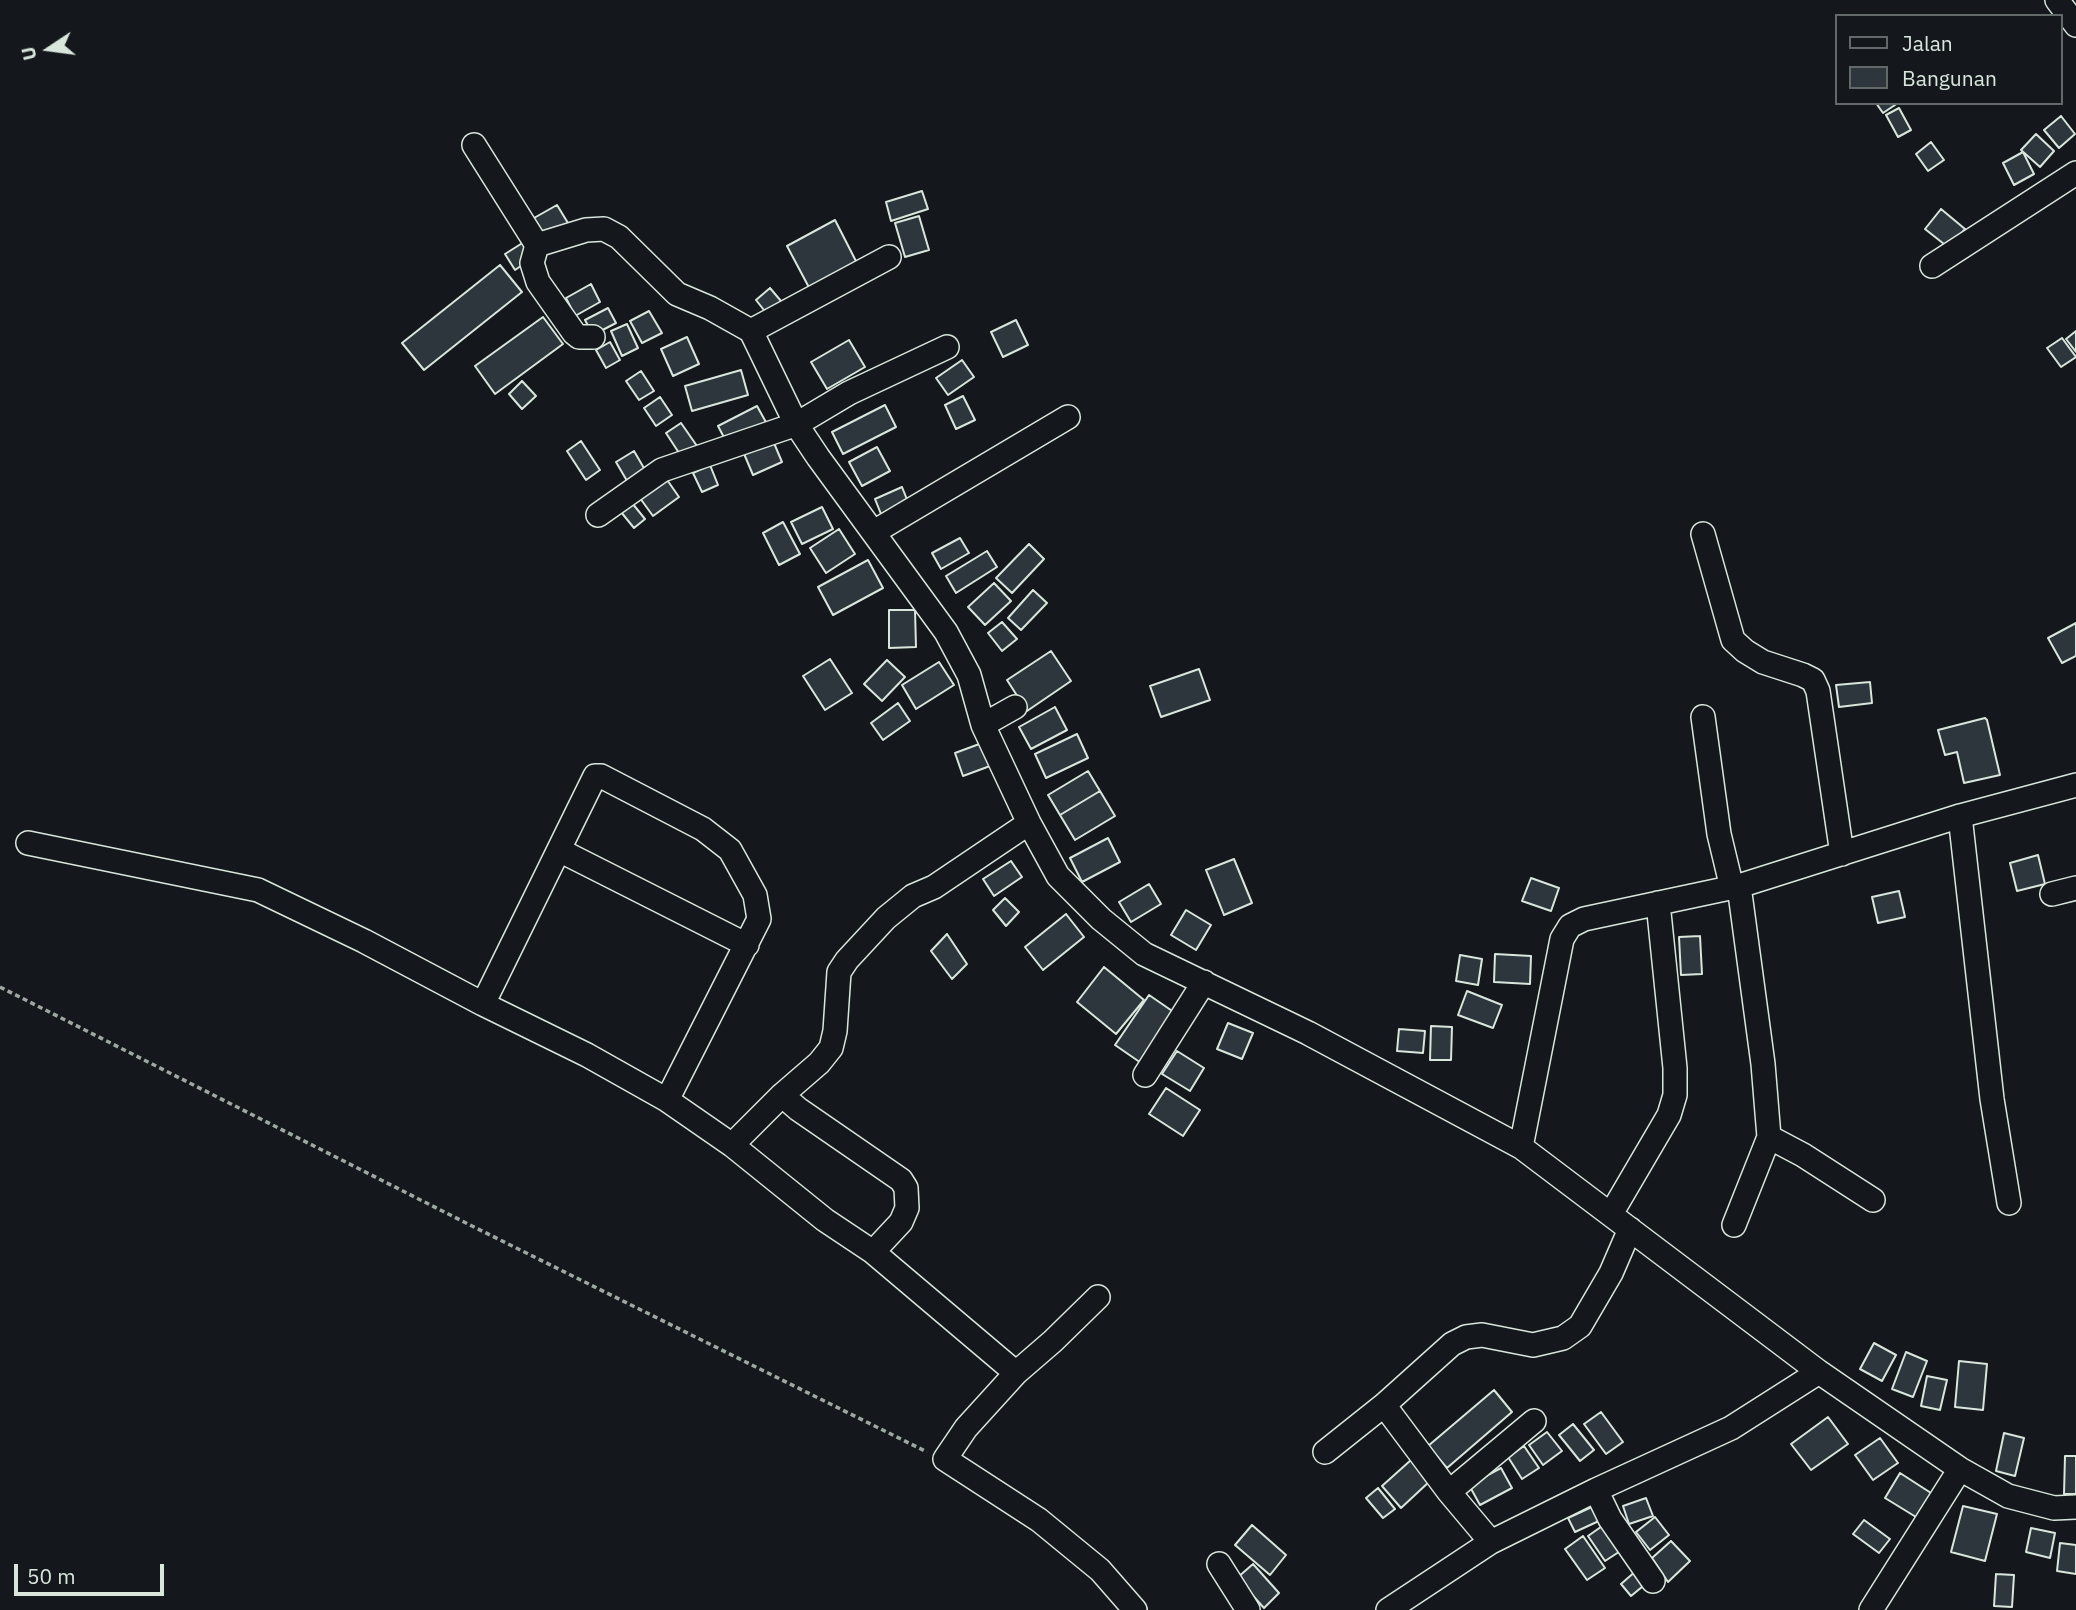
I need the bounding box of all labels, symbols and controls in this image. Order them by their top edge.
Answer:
north arrow [14,14,84,84]
legend [1834,14,2062,105]
text: Jalan [1902,29,1953,57]
text: U [15,45,42,63]
text: Bangunan [1902,64,1997,92]
scale bar [18,1550,168,1594]
text: 50 m [27,1562,76,1590]

